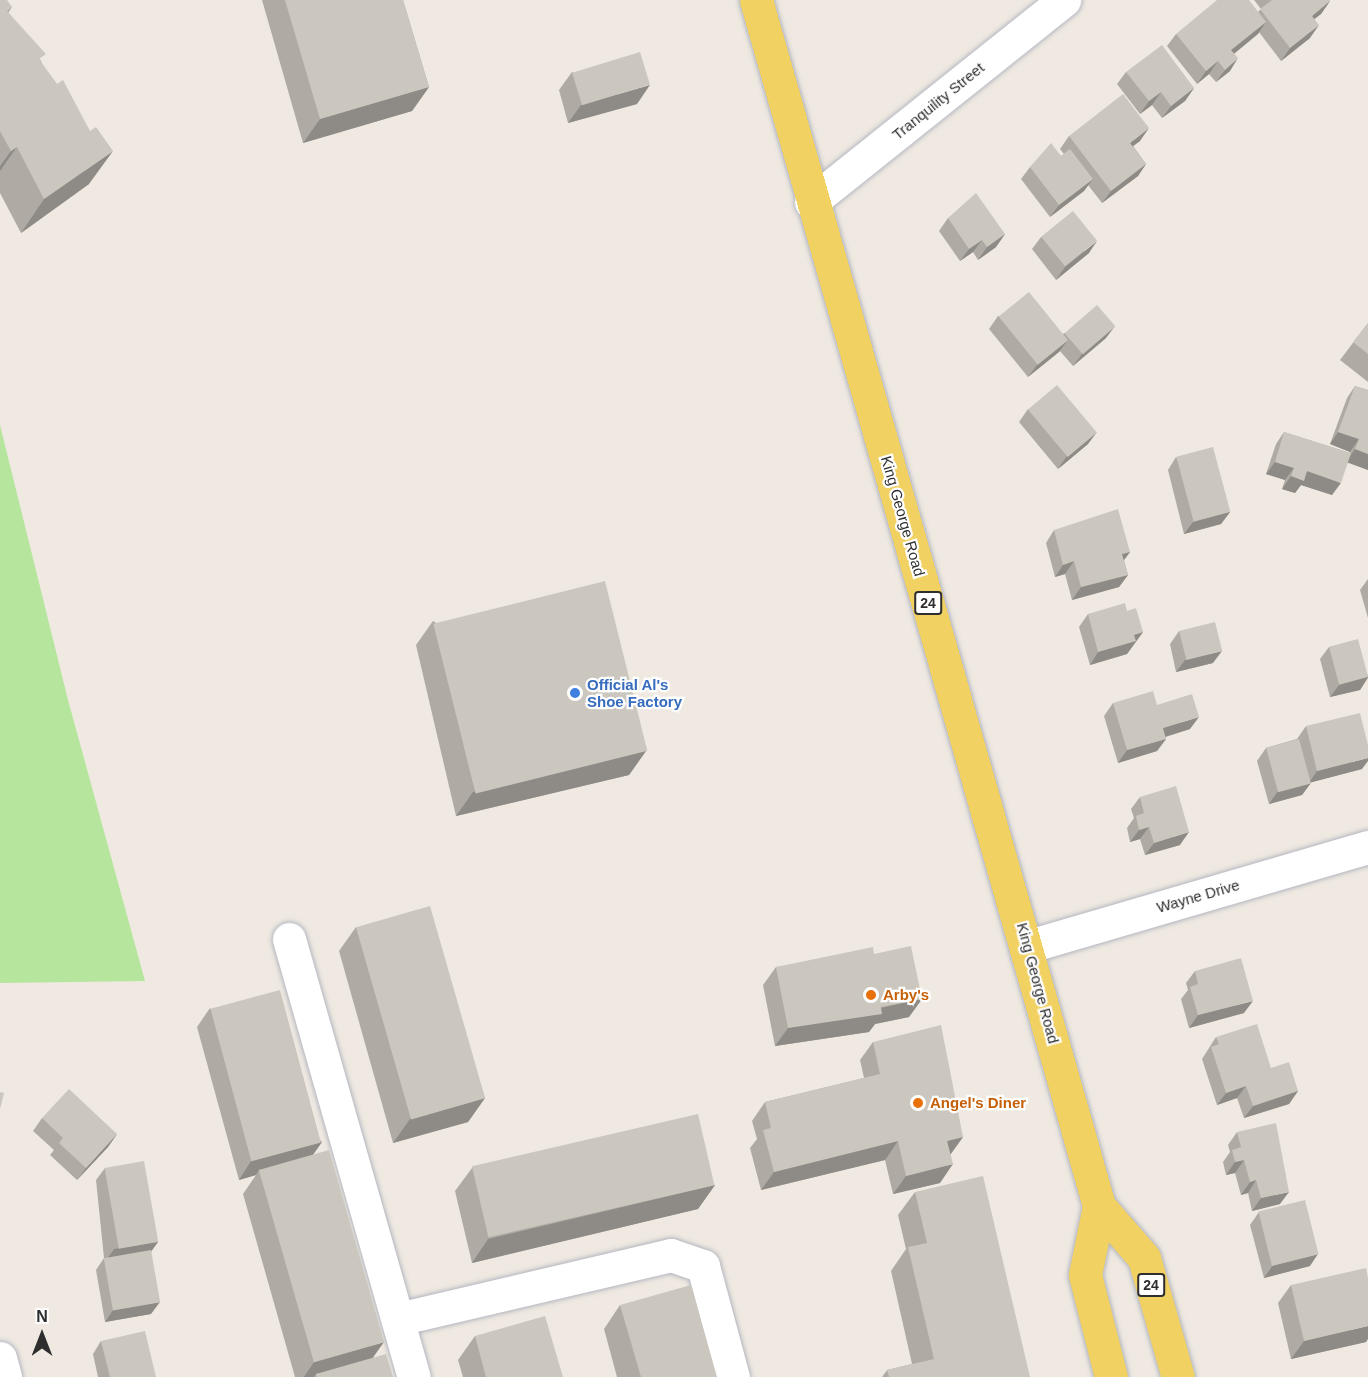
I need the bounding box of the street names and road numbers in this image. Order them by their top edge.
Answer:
street label: Tranquility Street [888,59,988,143]
street label: King George Road [877,454,929,578]
road number: 24 [913,592,943,614]
street label: Wayne Drive [1155,876,1241,916]
street label: King George Road [1013,921,1063,1045]
road number: 24 [1136,1274,1166,1296]

